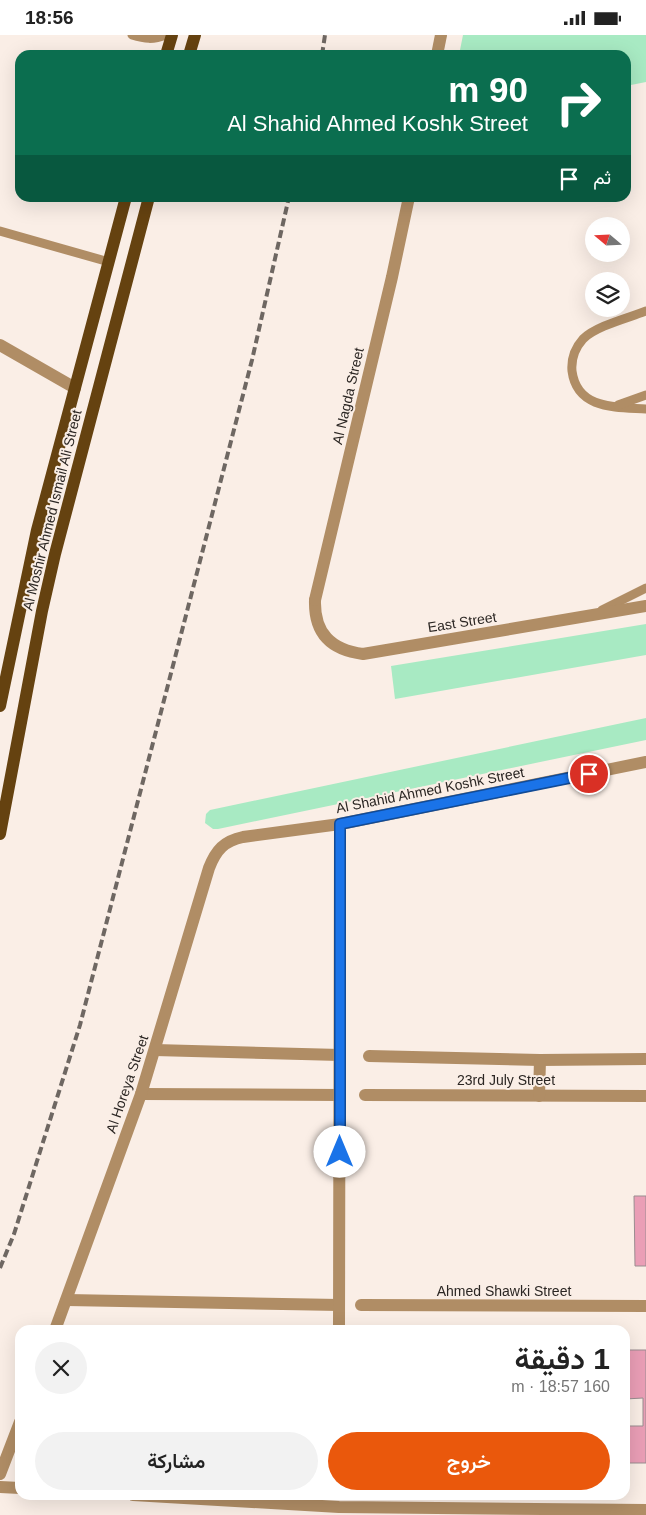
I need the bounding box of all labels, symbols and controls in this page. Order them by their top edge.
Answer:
text: 18:56 [25,7,74,28]
text: 90 m [448,70,528,109]
icon: right [546,70,611,135]
text: Al Shahid Ahmed Koshk Street [227,111,528,136]
icon: arrive [555,165,583,193]
text: ثم [593,167,611,188]
north arrow [585,217,630,263]
map controls [585,217,630,317]
button: layers [585,272,630,317]
street label: Al Nagda Street [329,346,367,446]
street label: Al Moshir Ahmed Ismail Ali Street [19,408,85,612]
street label: East Street [427,609,498,635]
pin [568,753,610,795]
icon: arrive [575,760,603,788]
street label: Al Shahid Ahmed Koshk Street [335,764,526,816]
street label: Al Horeya Street [103,1033,151,1135]
street label: 23rd July Street [457,1072,555,1088]
position arrow [313,1125,365,1177]
street label: Ahmed Shawki Street [437,1283,571,1299]
button: close [35,1342,87,1394]
text: 1 دقيقة [515,1342,610,1375]
text: 160 m · 18:57 [511,1378,610,1395]
button: مشاركة [35,1432,318,1490]
button: خروج [328,1432,610,1490]

